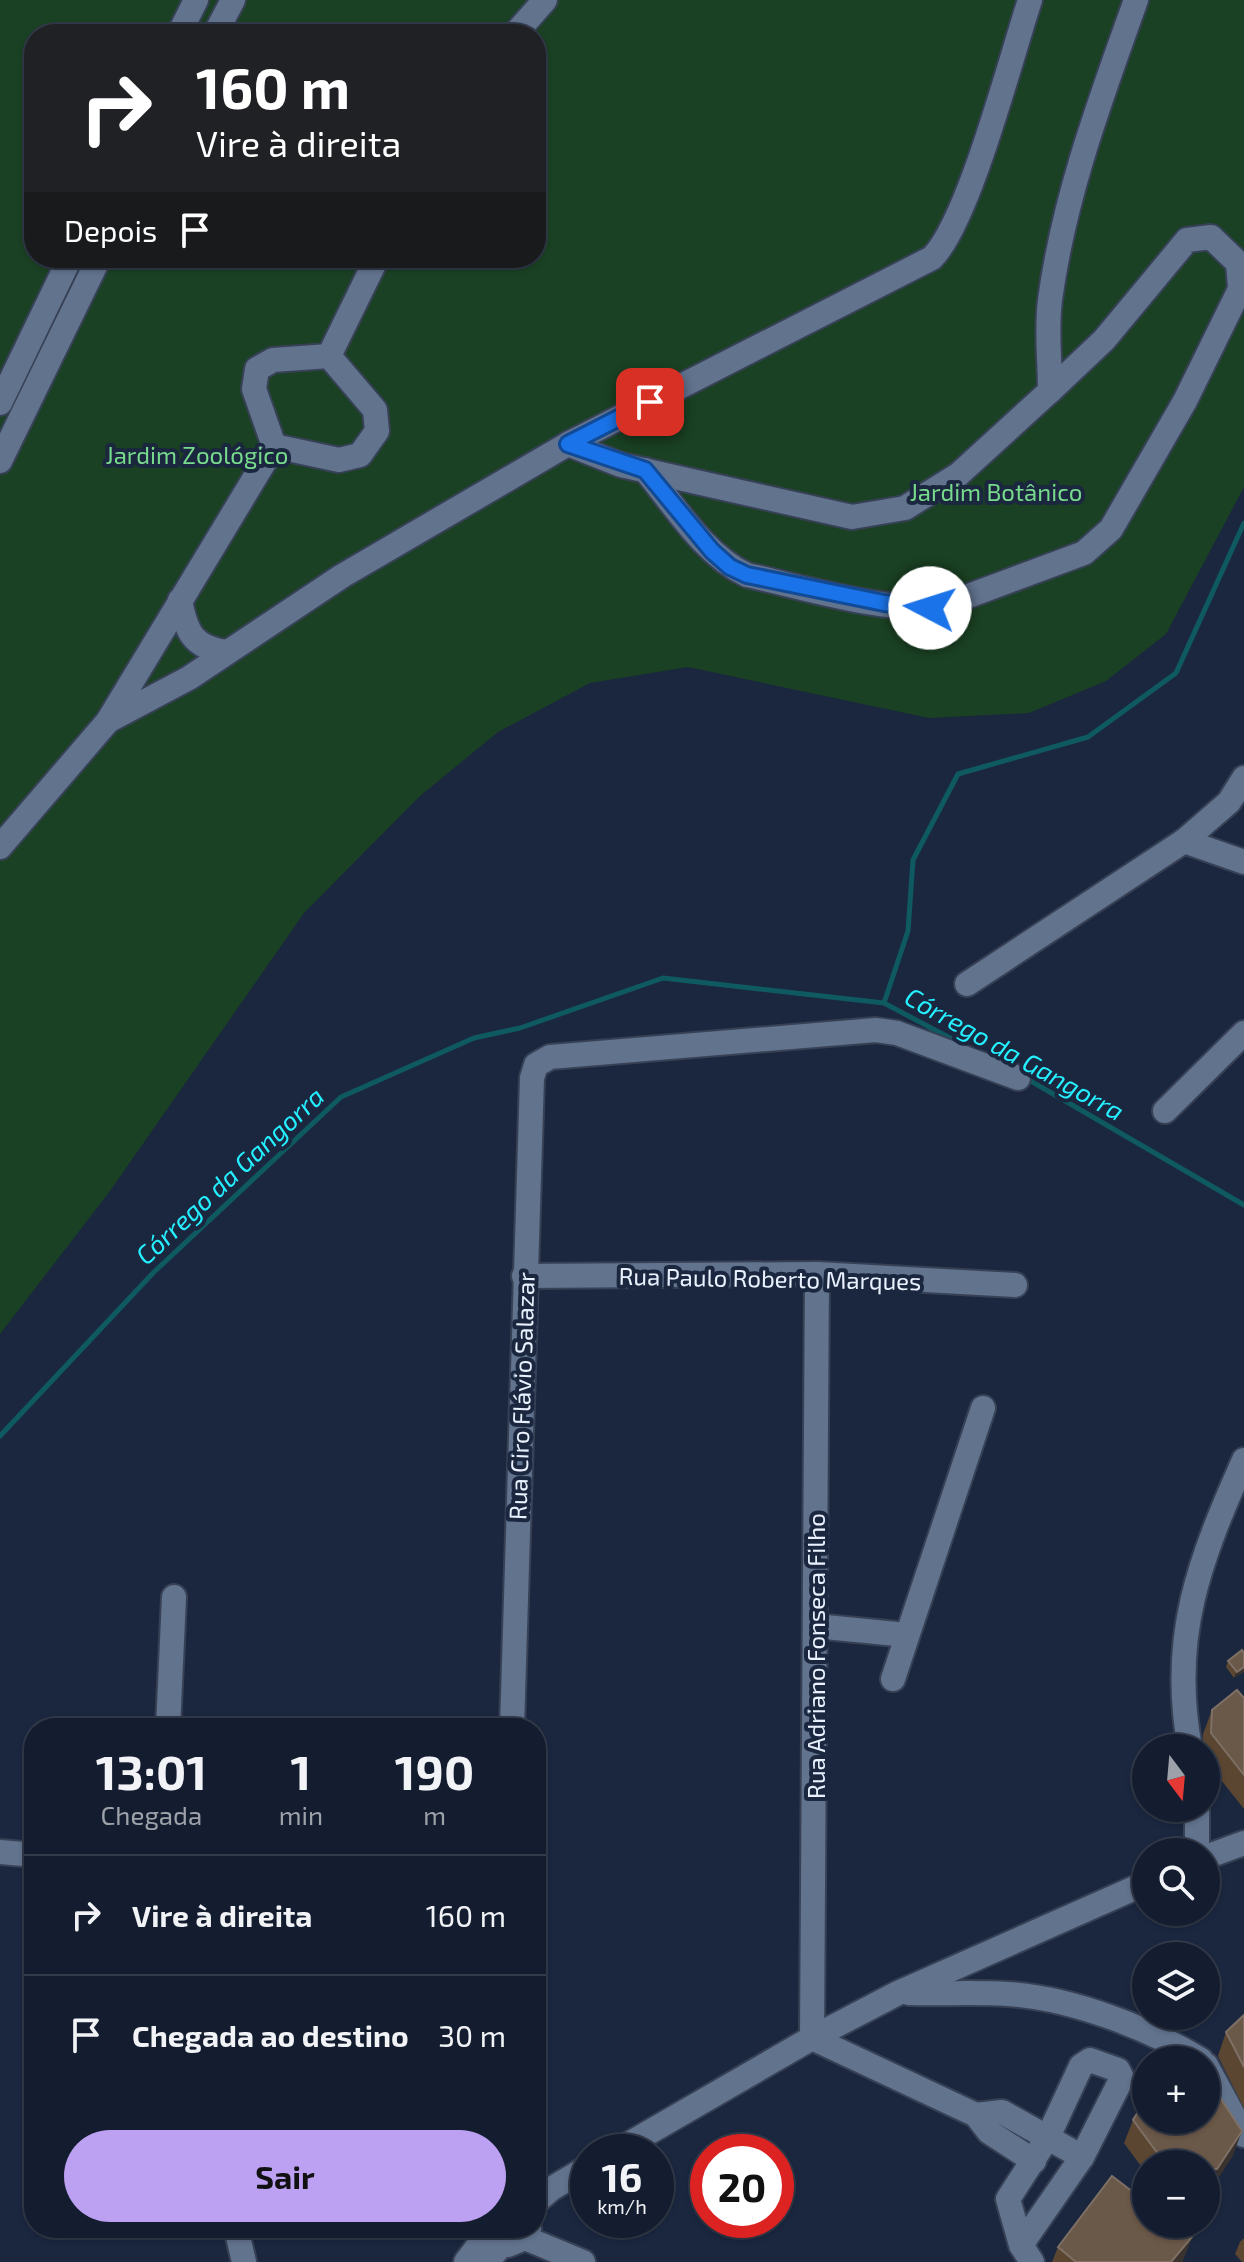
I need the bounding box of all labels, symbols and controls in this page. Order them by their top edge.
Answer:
text: 160 m [196,53,350,120]
icon: right [64,56,168,160]
text: Vire à direita [196,121,401,164]
icon: arrive [173,208,217,252]
text: Depois [64,212,157,248]
pin [616,368,684,436]
icon: arrive [628,380,672,424]
park label: Jardim Zoológico [106,440,288,469]
park label: Jardim Botânico [910,477,1082,506]
position arrow [888,566,972,650]
water label: Córrego da Gangorra [900,980,1130,1126]
water label: Córrego da Gangorra [129,1080,329,1270]
street label: Rua Paulo Roberto Marques [618,1261,922,1295]
street label: Rua Ciro Flávio Salazar [502,1271,540,1520]
street label: Rua Adriano Fonseca Filho [801,1513,830,1799]
north arrow [1132,1734,1220,1822]
map controls [1132,1734,1220,2238]
text: 13:01 [96,1742,207,1800]
text: 1 [291,1742,311,1800]
text: 190 [395,1742,474,1800]
text: Chegada [101,1799,202,1830]
text: min [279,1799,323,1830]
text: m [423,1799,446,1830]
button: search [1132,1838,1220,1926]
icon: right [64,1893,108,1937]
text: Vire à direita [132,1897,312,1933]
text: 160 m [426,1897,506,1933]
button: layers [1132,1942,1220,2030]
icon: arrive [64,2013,108,2057]
text: Chegada ao destino [132,2017,409,2053]
text: 30 m [438,2017,506,2053]
button: + [1132,2046,1220,2134]
button: Sair [64,2130,506,2222]
speed limit sign: 20 [690,2134,794,2238]
button: − [1132,2150,1220,2238]
text: 16 [602,2152,642,2200]
text: km/h [597,2194,647,2218]

